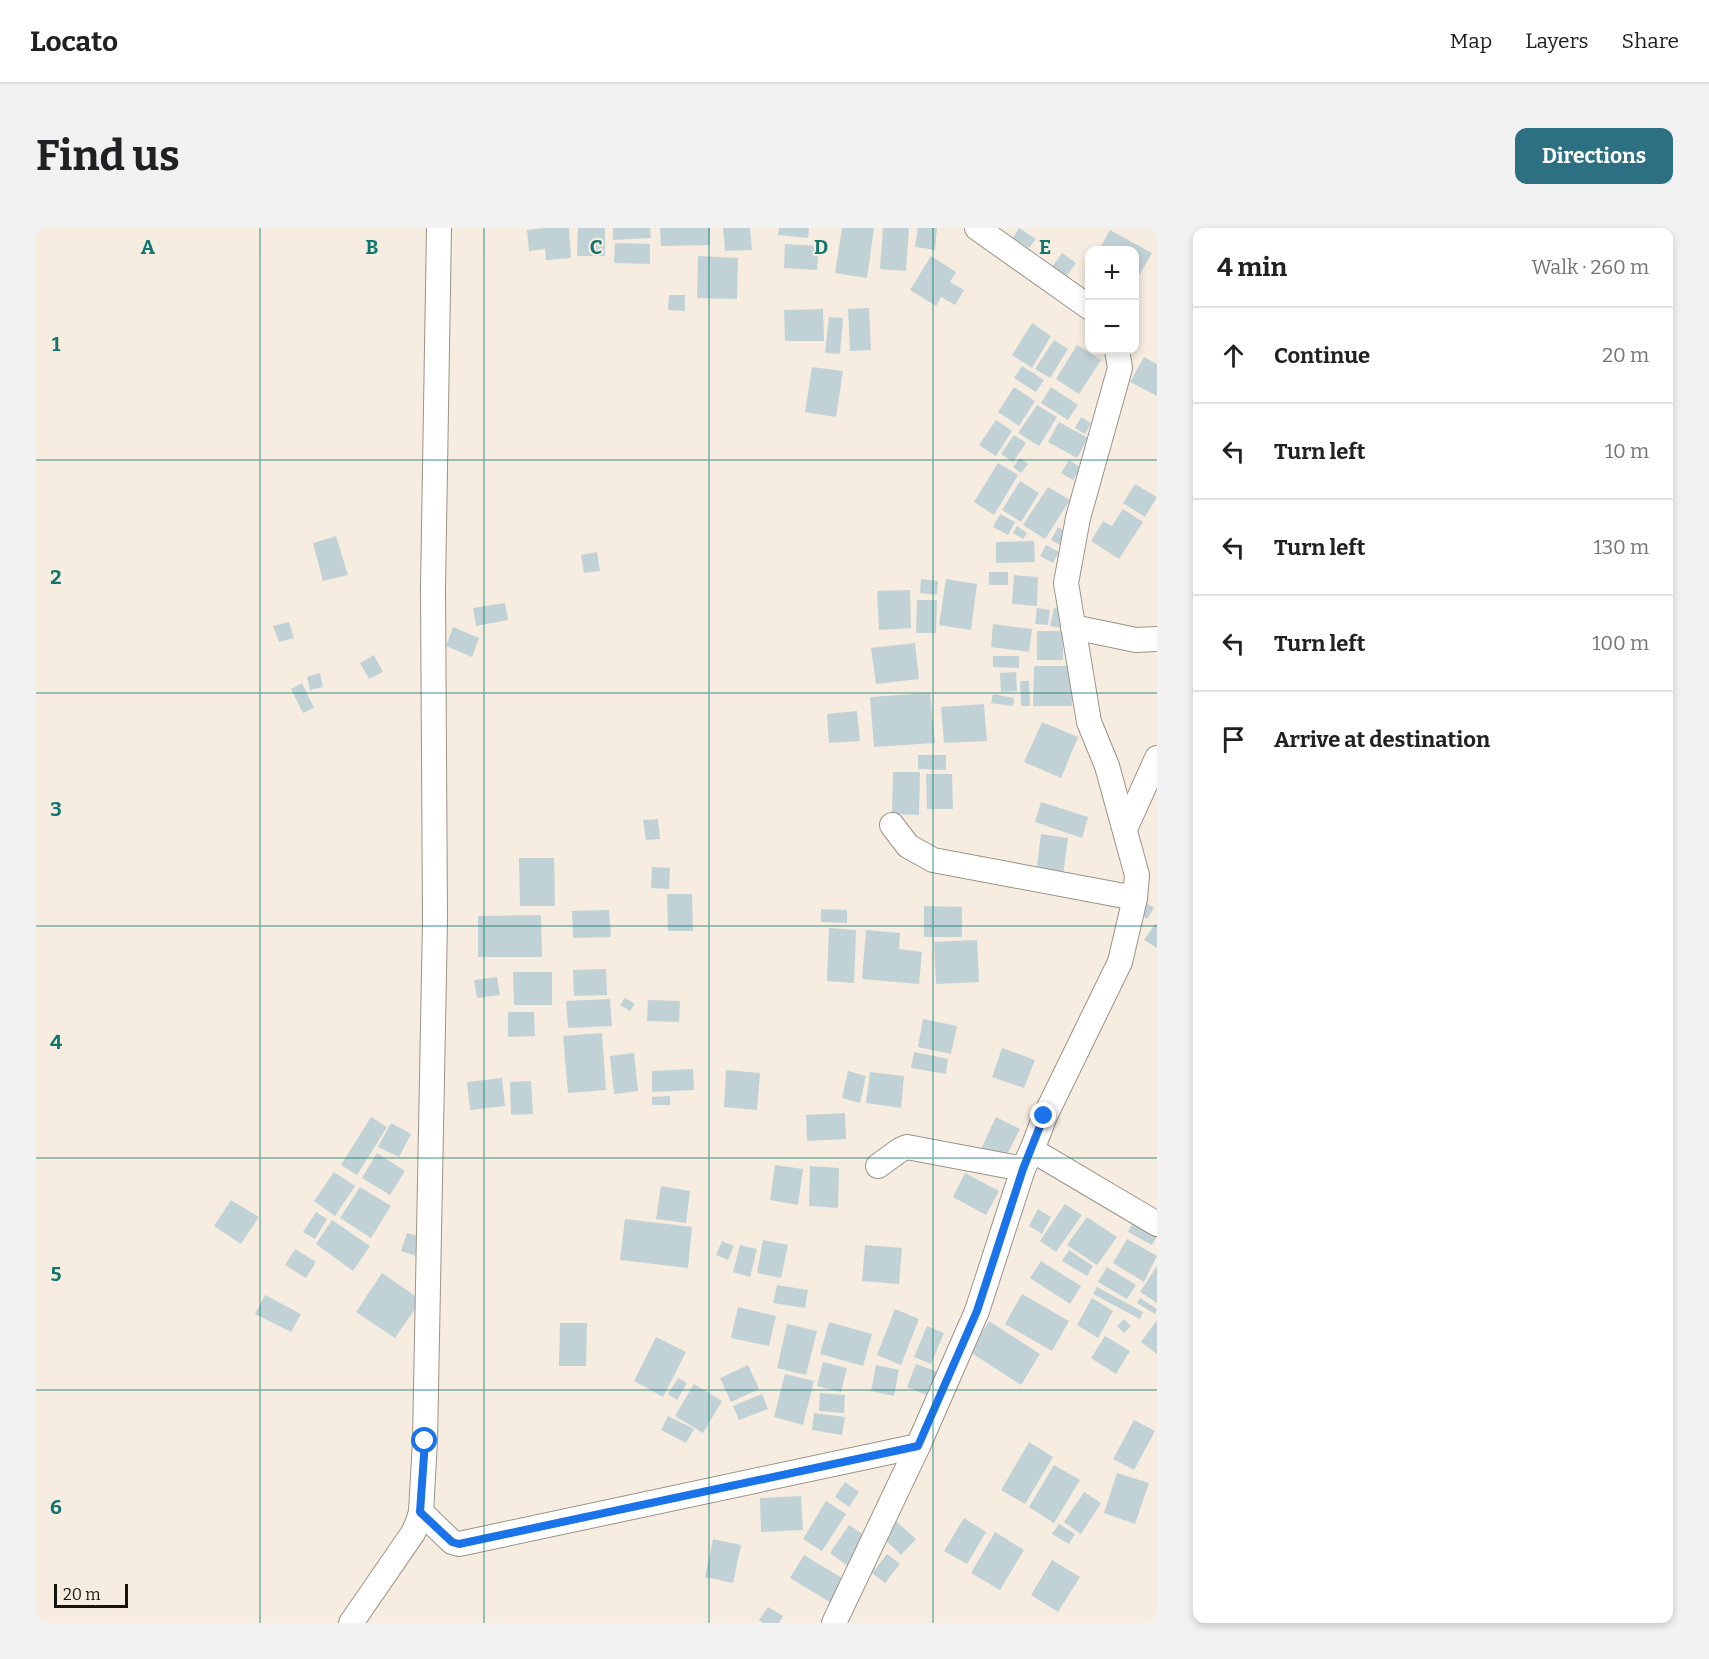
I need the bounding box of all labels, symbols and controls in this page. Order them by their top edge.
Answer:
text: Locato [30,25,118,58]
text: Map [1450,28,1492,54]
text: Layers [1525,28,1589,54]
text: Share [1622,28,1679,54]
button: Directions [1515,128,1673,184]
text: Find us [36,131,180,181]
text: A [141,235,156,259]
text: B [366,235,379,259]
text: C [590,235,602,259]
text: D [814,235,828,259]
text: E [1039,235,1051,259]
map controls [1085,246,1139,354]
button: + [1085,246,1139,300]
text: 4 min [1217,252,1287,283]
text: Walk · 260 m [1531,255,1649,279]
button: − [1085,300,1139,354]
text: 1 [52,332,61,356]
icon: ahead [1217,339,1250,372]
text: Continue [1274,342,1370,369]
text: 20 m [1602,343,1649,367]
icon: left [1217,435,1250,468]
text: Turn left [1274,438,1366,465]
text: 10 m [1605,439,1649,463]
icon: left [1217,531,1250,564]
text: Turn left [1274,534,1366,561]
text: 130 m [1594,535,1649,559]
text: 2 [50,565,62,589]
icon: left [1217,627,1250,660]
text: Turn left [1274,630,1366,657]
text: 100 m [1592,631,1649,655]
icon: arrive [1217,723,1250,756]
text: Arrive at destination [1274,726,1490,753]
text: 3 [50,797,62,821]
text: 4 [50,1030,62,1054]
route end [1030,1102,1056,1128]
text: 5 [51,1262,62,1286]
route start [411,1427,437,1453]
text: 6 [50,1495,62,1519]
scale bar [54,1581,128,1608]
text: 20 m [63,1585,100,1604]

